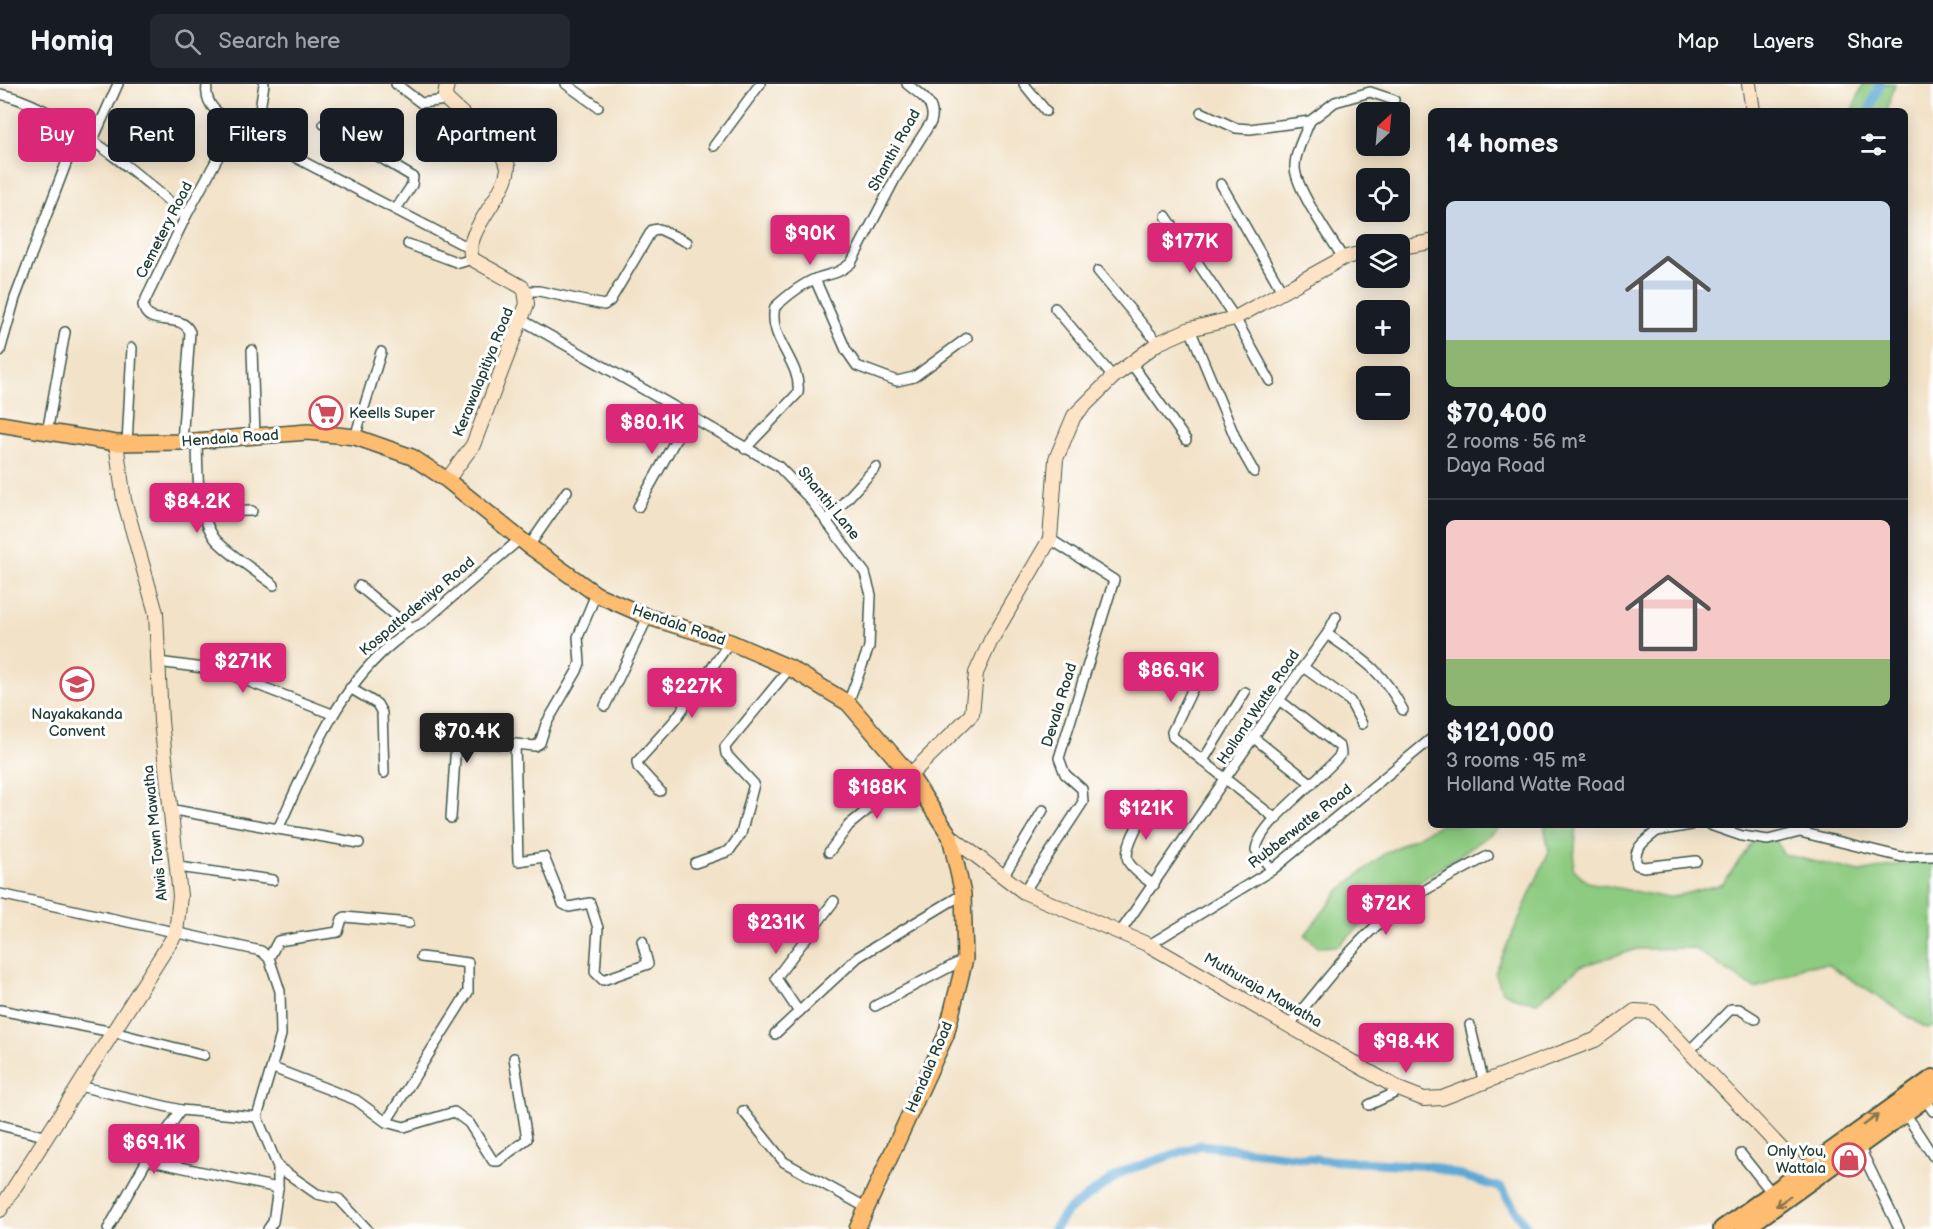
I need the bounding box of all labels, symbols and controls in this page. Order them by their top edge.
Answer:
search box [150,14,570,68]
text: Homiq [30,25,114,58]
icon: search [171,25,204,58]
text: Search here [219,28,340,55]
text: Map [1677,29,1719,54]
text: Layers [1752,29,1814,54]
text: Share [1847,29,1903,54]
north arrow [1356,102,1410,156]
map controls [1356,102,1410,420]
street label: Shanthi Road [864,106,925,195]
chip: Buy [18,108,96,162]
chip: Rent [108,108,195,162]
chip: Filters [207,108,308,162]
chip: New [320,108,404,162]
chip: Apartment [416,108,557,162]
icon: filters [1857,128,1890,161]
text: 14 homes [1446,129,1558,160]
button: locate [1356,168,1410,222]
street label: Cemetery Road [132,179,197,282]
pin: $90K [774,215,846,266]
text: $90K [785,222,835,246]
pin: $177K [1148,223,1232,274]
text: $177K [1161,230,1219,254]
button: layers [1356,234,1410,288]
icon: home [1614,240,1722,348]
button: + [1356,300,1410,354]
street label: Kerawalapitiya Road [449,305,518,440]
button: − [1356,366,1410,420]
supermarket icon: Keells Super [308,395,344,431]
text: $70,400 [1446,399,1547,430]
place label: Keells Super [349,404,435,423]
pin: $80.1K [603,404,701,455]
text: $80.1K [620,411,684,435]
street label: Hendala Road [181,426,279,451]
text: 2 rooms · 56 m² [1446,430,1586,454]
text: Daya Road [1446,454,1545,478]
street label: Shanthi Lane [793,463,864,544]
pin: $84.2K [148,483,246,534]
text: $84.2K [164,490,230,514]
street label: Kospattadeniya Road [356,553,479,660]
icon: home [1614,559,1722,667]
street label: Hendala Road [630,601,728,650]
pin: $271K [201,643,285,694]
street label: Holland Watte Road [1213,646,1304,768]
text: $271K [214,650,272,674]
pin: $86.9K [1122,652,1220,703]
text: $86.9K [1137,659,1205,683]
street label: Devala Road [1038,661,1081,750]
school or university icon: Nayakakanda Convent [59,666,95,702]
pin: $227K [650,668,734,719]
text: $227K [661,675,723,699]
place label: Nayakakanda Convent [31,705,123,741]
pin: $70.4K [418,713,516,764]
text: $121,000 [1446,718,1554,749]
text: $70.4K [434,720,500,744]
text: 3 rooms · 95 m² [1446,749,1586,773]
street label: Alwis Town Mawatha [139,764,172,902]
pin: $188K [835,769,919,820]
text: Holland Watte Road [1446,773,1625,797]
text: $188K [847,776,907,800]
street label: Rubberwatte Road [1245,780,1356,873]
pin: $121K [1104,790,1188,841]
text: $121K [1118,797,1174,821]
pin: $72K [1350,885,1422,936]
text: $72K [1361,892,1411,916]
pin: $231K [734,904,818,955]
text: $231K [747,911,805,935]
street label: Muthuraja Mawatha [1200,949,1325,1032]
street label: Hendala Road [902,1019,957,1116]
pin: $98.4K [1357,1023,1455,1074]
text: $98.4K [1373,1030,1439,1054]
one-way arrow [1862,1114,1878,1126]
pin: $69.1K [105,1124,203,1175]
text: $69.1K [122,1131,186,1155]
place label: Only You, Wattala [1767,1142,1826,1178]
shop icon: Only You, Wattala [1831,1142,1867,1178]
one-way arrow [1776,1195,1792,1207]

